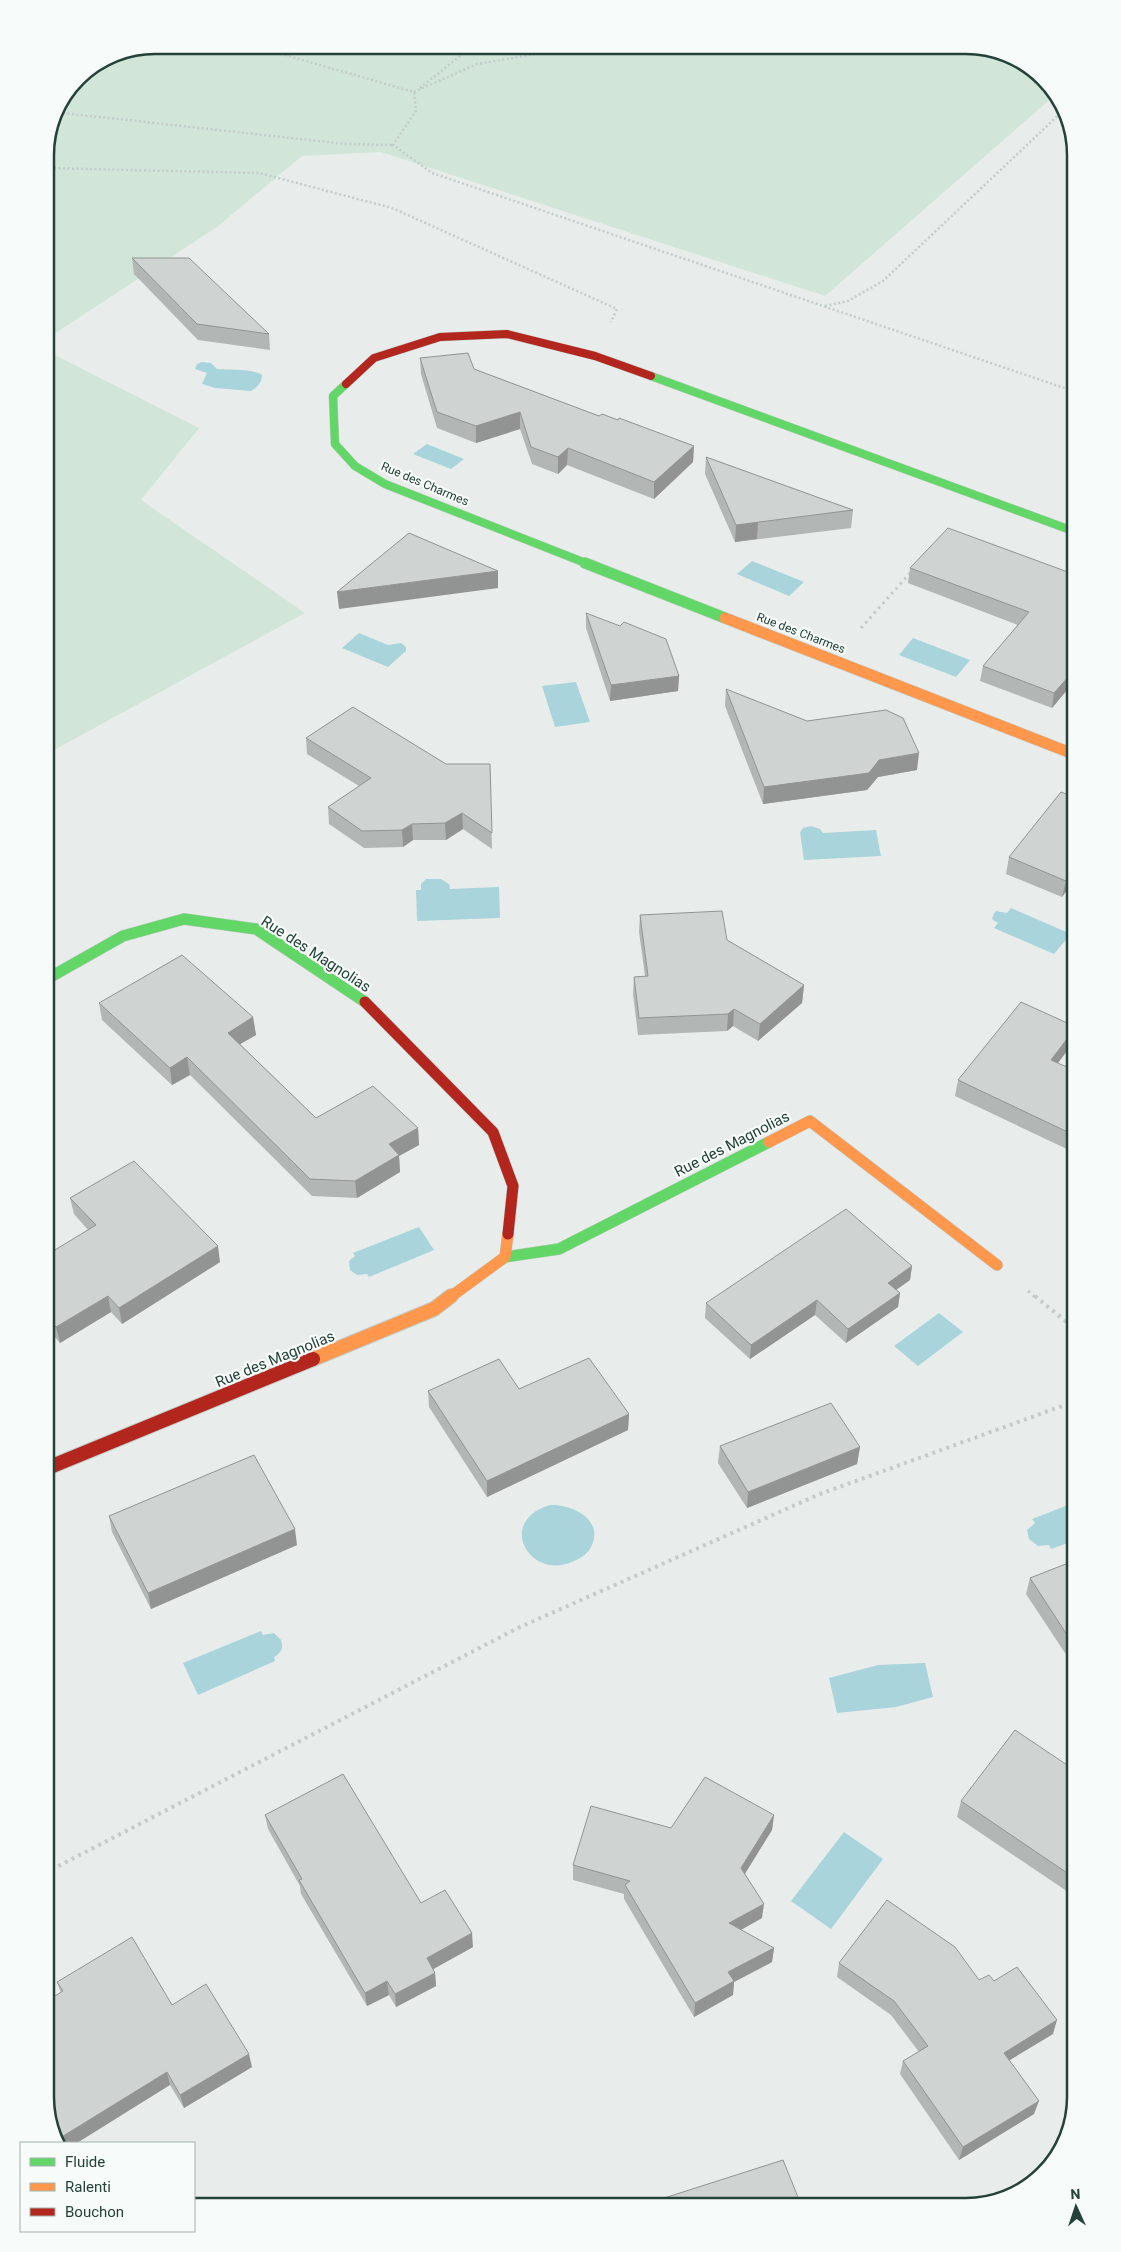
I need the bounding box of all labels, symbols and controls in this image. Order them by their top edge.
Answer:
street label: Rue des Charmes [379,459,471,509]
street label: Rue des Charmes [755,610,847,656]
street label: Rue des Magnolias [258,912,374,996]
street label: Rue des Magnolias [671,1107,793,1181]
street label: Rue des Magnolias [213,1327,337,1391]
legend [20,2142,195,2232]
text: Fluide [65,2153,105,2171]
text: Ralenti [65,2178,111,2196]
north arrow [1051,2182,1101,2232]
text: N [1070,2186,1081,2202]
text: Bouchon [65,2203,124,2221]

